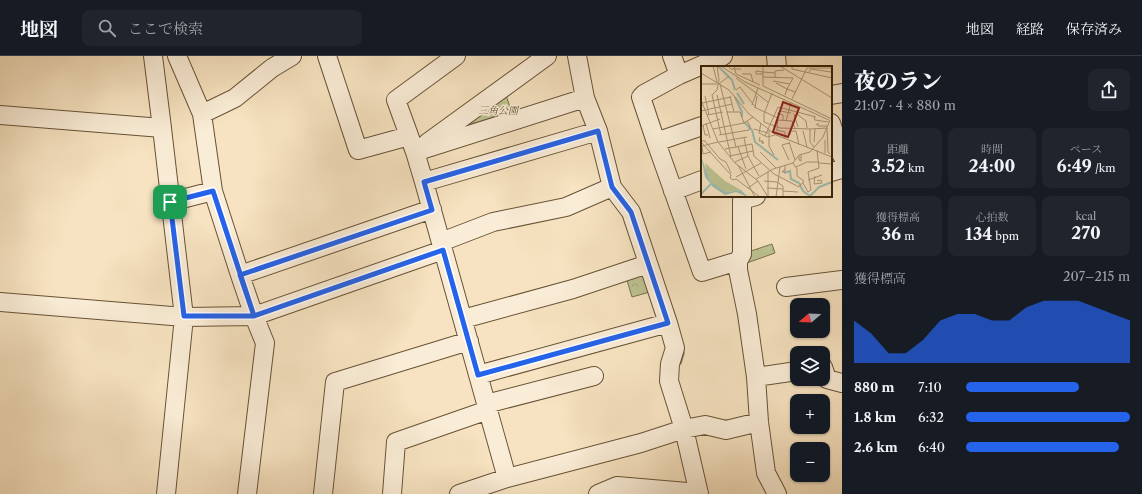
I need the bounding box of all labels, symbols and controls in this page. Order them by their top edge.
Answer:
search box [82,10,362,46]
icon: search [96,17,118,39]
text: 地図 [20,18,58,41]
text: ここで検索 [128,19,203,38]
text: 地図 [966,20,994,38]
text: 経路 [1016,20,1044,38]
text: 保存済み [1066,20,1122,38]
inset map [701,66,832,197]
text: 夜のラン [854,68,942,95]
button: share [1088,69,1130,111]
text: 21:07 · 4 × 880 m [854,97,956,113]
park label: 三角公園 [478,104,520,117]
text: 距離 [887,142,909,156]
text: 時間 [981,142,1003,156]
text: ペース [1070,142,1102,156]
text: 3.52 [871,156,905,176]
text: 24:00 [969,156,1015,176]
text: 6:49 [1057,156,1092,176]
text: km [905,161,925,175]
text: /km [1092,161,1115,175]
pin [153,185,187,219]
icon: arrive [159,191,181,213]
text: kcal [1076,209,1096,223]
text: 獲得標高 [876,210,920,224]
text: 心拍数 [976,210,1009,224]
text: 270 [1071,223,1101,243]
text: 36 [882,224,901,244]
text: 134 [965,224,992,244]
text: m [901,229,914,243]
text: bpm [992,229,1019,243]
text: 207–215 m [1063,268,1130,284]
text: 獲得標高 [854,270,906,286]
north arrow [790,298,830,338]
map controls [790,298,830,482]
button: layers [790,346,830,386]
text: 880 m [854,379,895,395]
text: 7:10 [918,379,942,395]
button: + [790,394,830,434]
text: 1.8 km [854,409,896,425]
text: 6:32 [918,409,944,425]
text: 2.6 km [854,439,898,455]
text: 6:40 [918,439,945,455]
button: − [790,442,830,482]

